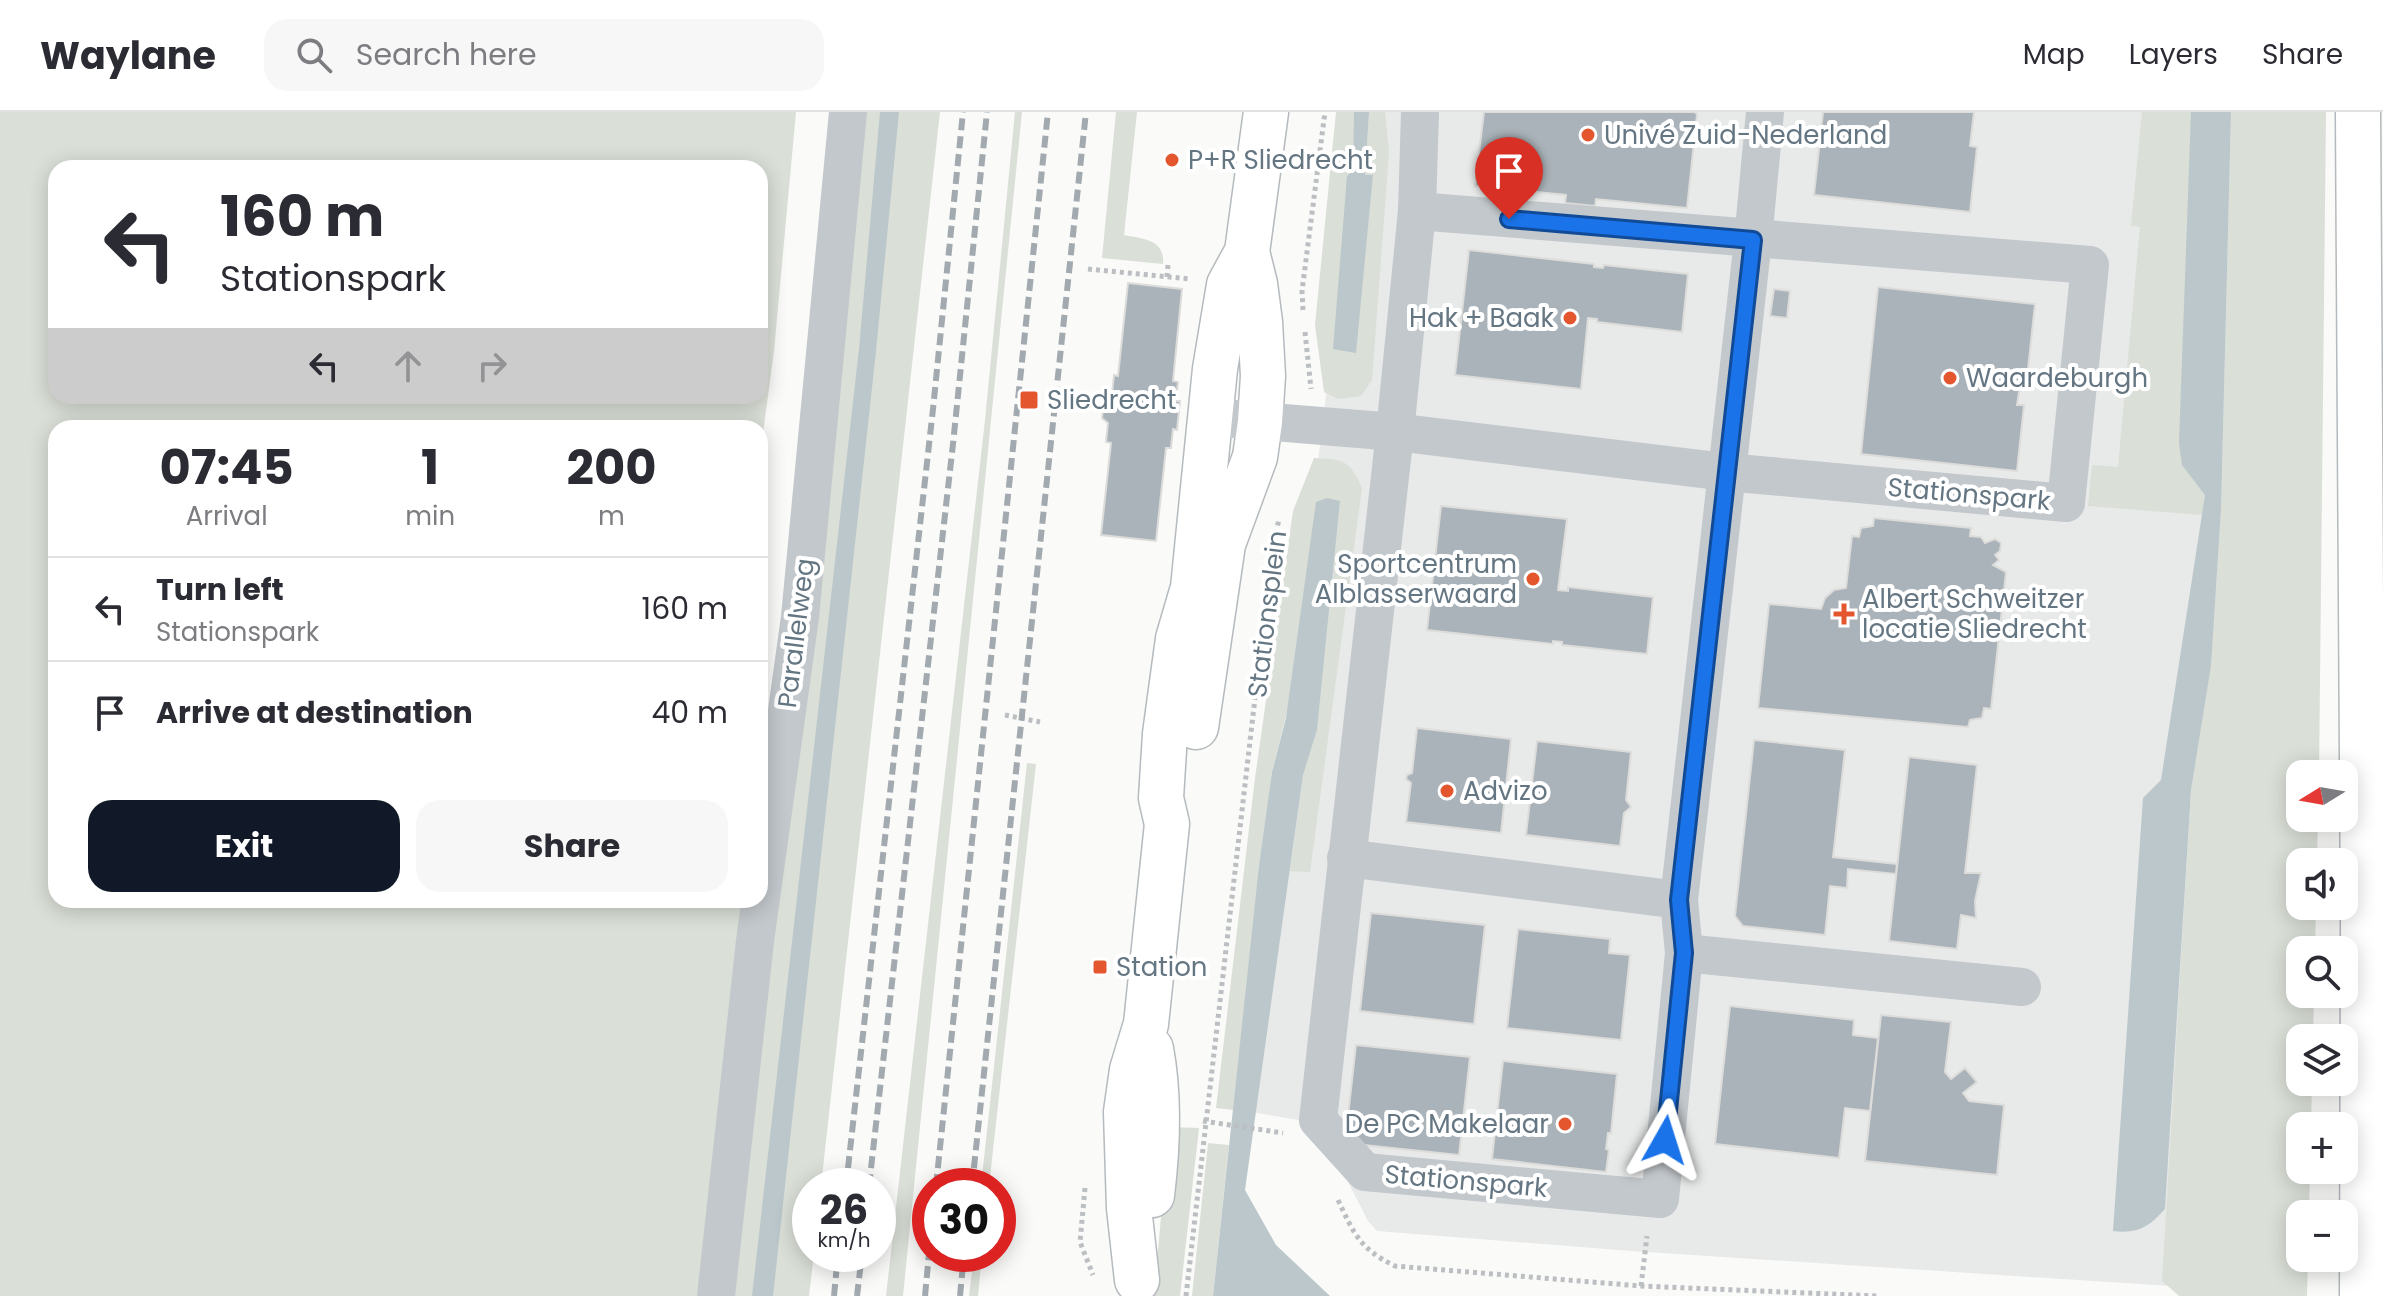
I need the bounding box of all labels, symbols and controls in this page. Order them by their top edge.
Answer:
search box [264,19,824,91]
text: Waylane [40,29,216,82]
icon: search [292,33,336,77]
text: Search here [356,33,537,76]
text: Map [2023,35,2085,74]
text: Layers [2129,35,2218,74]
text: Share [2262,35,2343,74]
place label: Univé Zuid-Nederland [1604,117,1887,153]
marker: Univé Zuid-Nederland [1579,126,1597,144]
pin [1475,137,1543,219]
place label: P+R Sliedrecht [1188,142,1373,178]
icon: arrive [1487,149,1531,193]
marker: P+R Sliedrecht [1163,151,1181,169]
text: 160 m [220,177,384,256]
icon: left [88,192,192,296]
text: Stationspark [220,253,446,304]
place label: Hak + Baak [1409,300,1555,336]
marker: Hak + Baak [1561,309,1579,327]
icon: left [302,344,346,388]
icon: ahead [386,344,430,388]
icon: right [470,344,514,388]
place label: Waardeburgh [1966,360,2148,396]
marker: Waardeburgh [1941,369,1959,387]
place label: Sliedrecht [1047,382,1176,418]
marker: Sliedrecht [1018,389,1040,411]
text: 07:45 [159,434,294,501]
text: 1 [421,434,439,501]
text: 200 [567,434,657,501]
street label: Stationspark [1886,469,2052,519]
text: Arrival [186,498,268,534]
text: min [405,498,455,534]
text: m [598,498,625,534]
street label: Stationsplein [1239,528,1295,700]
place label: Sportcentrum Alblasserwaard [1315,546,1517,612]
street label: Parallelweg [769,556,823,710]
text: Turn left [156,568,284,611]
marker: Sportcentrum Alblasserwaard [1524,570,1542,588]
place label: Albert Schweitzer locatie Sliedrecht [1862,581,2087,647]
icon: left [88,587,132,631]
text: 160 m [642,587,728,630]
marker: Albert Schweitzer locatie Sliedrecht [1833,603,1855,625]
text: Stationspark [156,614,319,650]
icon: arrive [88,691,132,735]
text: Arrive at destination [156,691,473,734]
text: 40 m [651,691,728,734]
north arrow [2286,760,2358,832]
map controls [2286,760,2358,1272]
place label: Advizo [1463,773,1548,809]
marker: Advizo [1438,782,1456,800]
button: Exit [88,800,400,892]
button: Share [416,800,728,892]
button: sound [2286,848,2358,920]
button: search [2286,936,2358,1008]
place label: Station [1116,949,1207,985]
marker: Station [1091,958,1109,976]
button: layers [2286,1024,2358,1096]
position arrow [1623,1098,1707,1182]
place label: De PC Makelaar [1345,1106,1549,1142]
button: + [2286,1112,2358,1184]
marker: De PC Makelaar [1556,1115,1574,1133]
street label: Stationspark [1383,1156,1549,1206]
speed limit sign: 30 [912,1168,1016,1272]
text: 26 [820,1182,868,1238]
button: − [2286,1200,2358,1272]
text: km/h [817,1226,871,1254]

